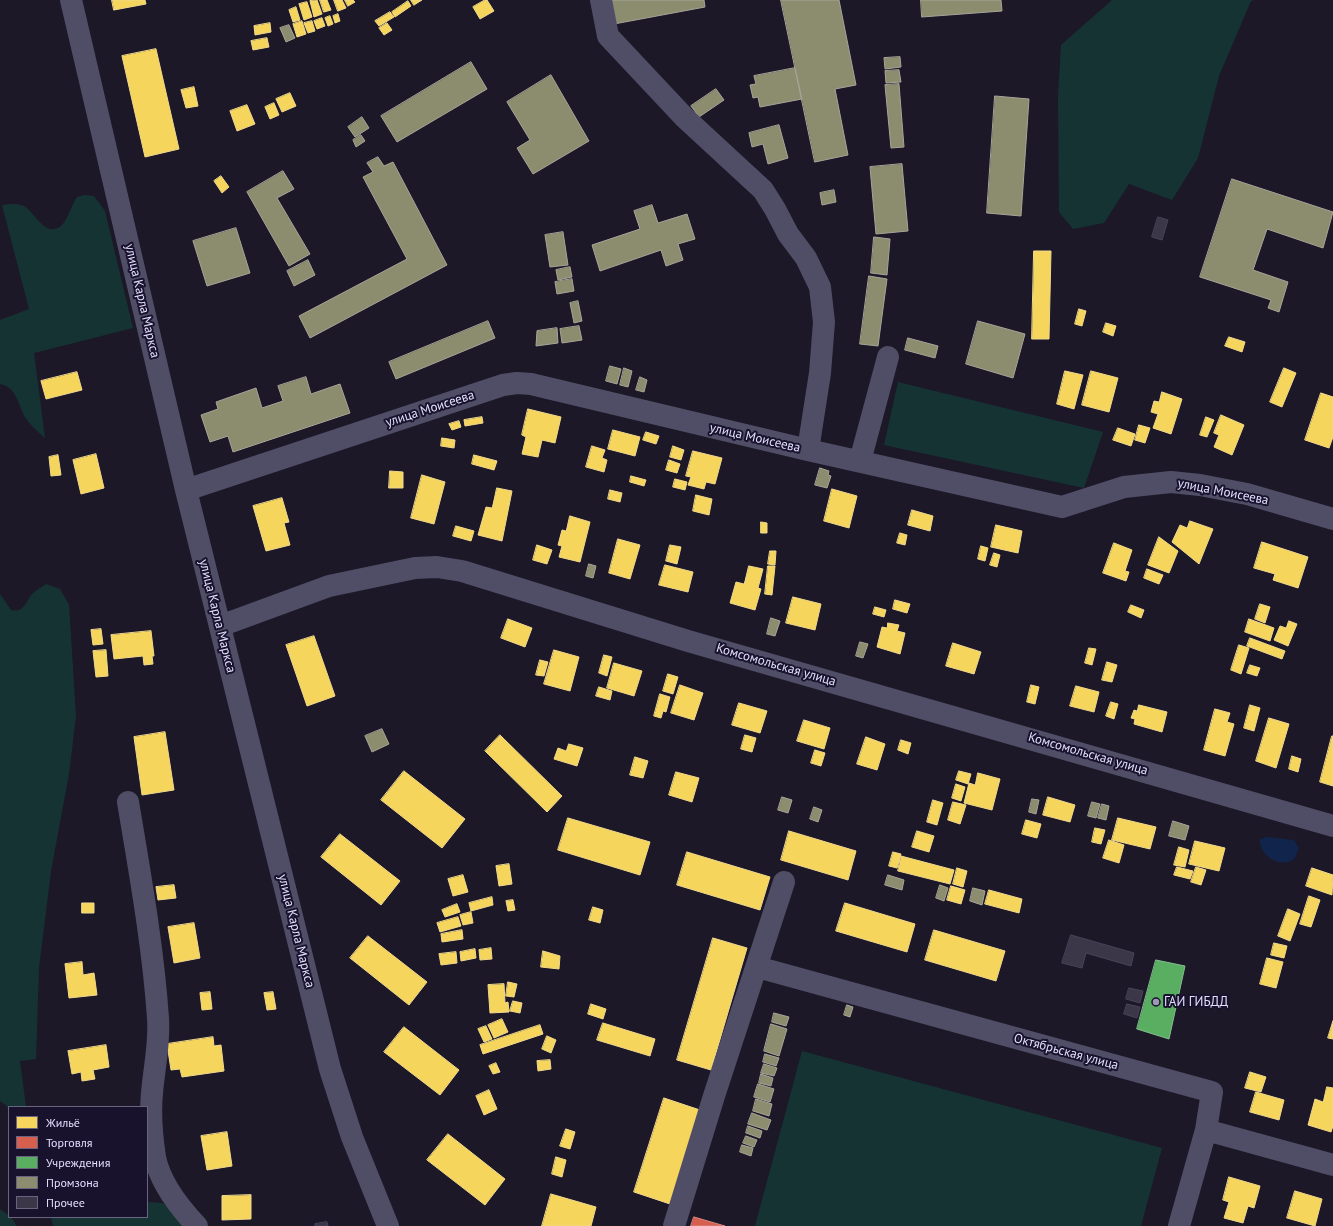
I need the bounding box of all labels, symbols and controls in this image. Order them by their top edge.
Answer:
street label: улица Карла Маркса [121,242,163,360]
street label: улица Моисеева [384,387,476,431]
street label: улица Моисеева [708,420,802,456]
street label: улица Моисеева [1176,476,1270,508]
street label: улица Карла Маркса [195,558,239,674]
street label: Комсомольская улица [714,640,838,690]
street label: Комсомольская улица [1026,729,1150,779]
street label: улица Карла Маркса [274,873,318,989]
place label: ГАИ ГИБДД [1164,994,1228,1010]
marker: ГАИ ГИБДД [1151,997,1161,1007]
street label: Октябрьская улица [1012,1031,1120,1073]
legend [8,1106,148,1218]
text: Жильё [46,1115,80,1130]
text: Торговля [46,1135,92,1150]
text: Учреждения [46,1155,110,1170]
text: Промзона [46,1175,99,1190]
text: Прочее [46,1195,85,1210]

